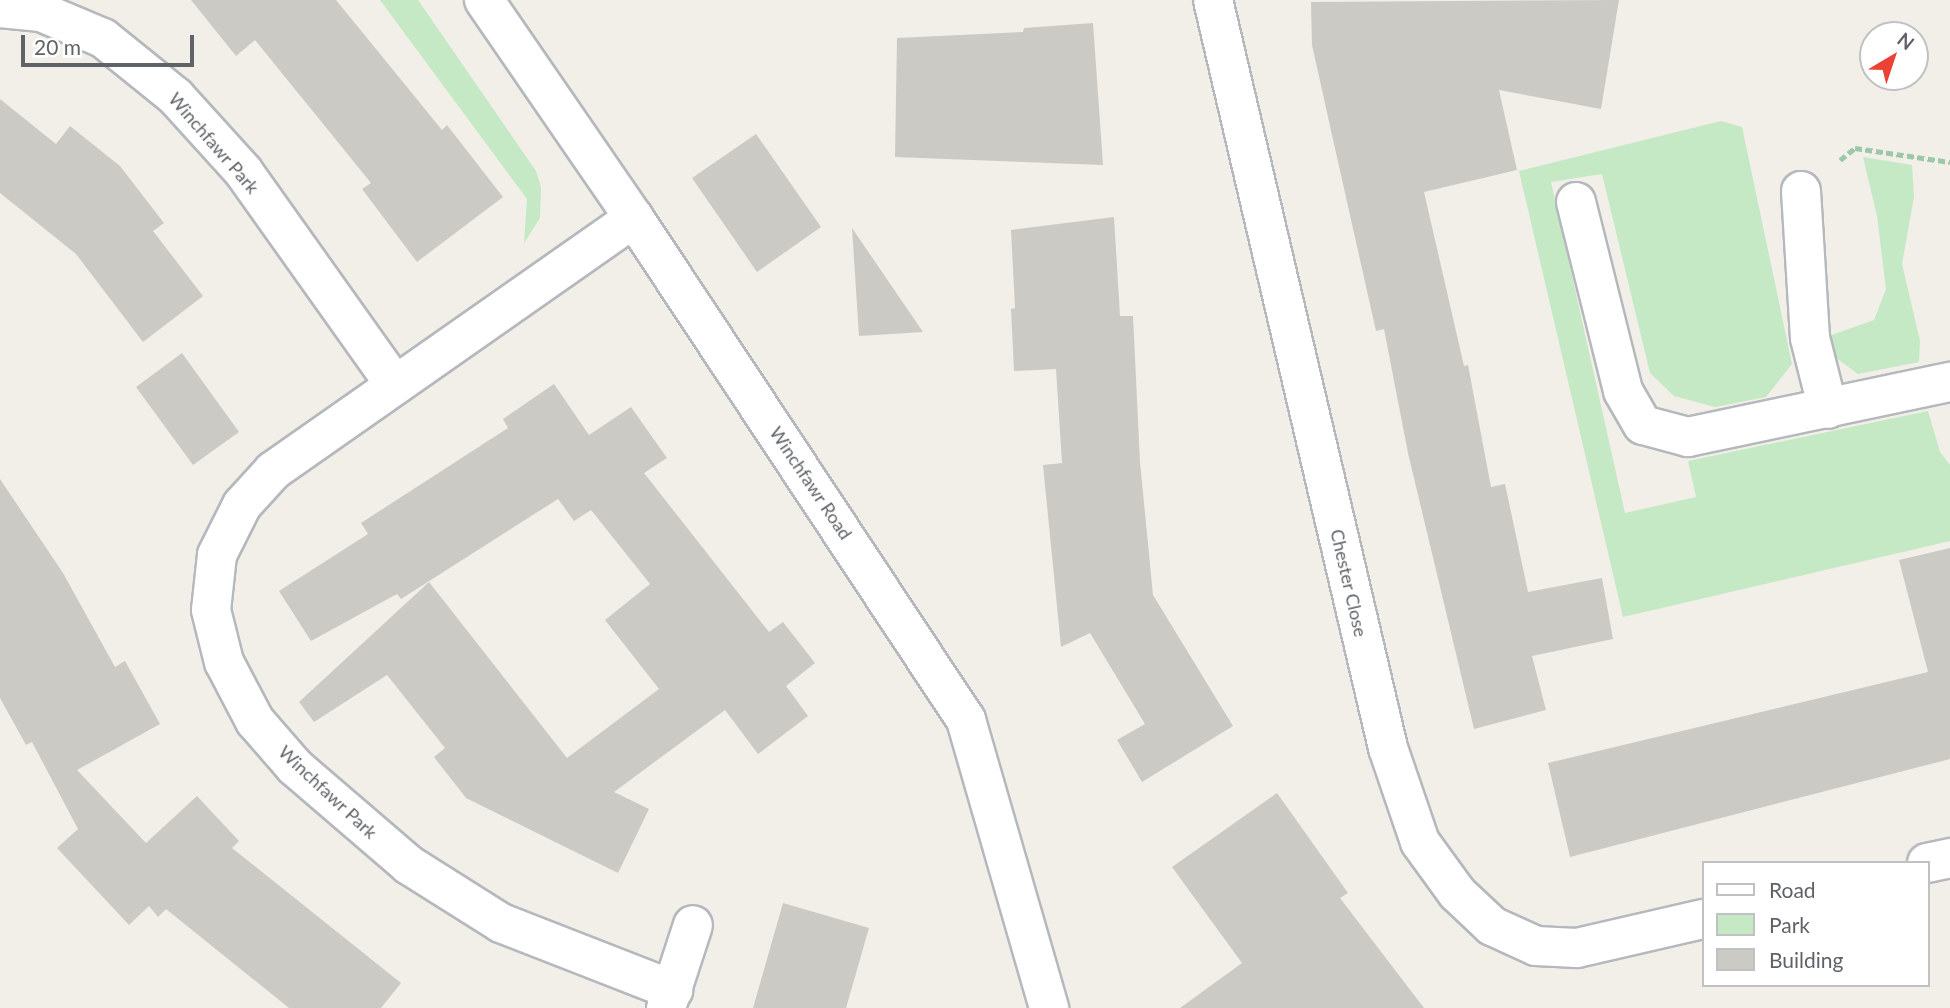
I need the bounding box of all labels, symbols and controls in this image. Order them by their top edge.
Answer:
scale bar [24,21,198,65]
north arrow [1859,21,1929,91]
text: N [1893,27,1919,54]
text: 20 m [34,34,81,59]
street label: Winchfawr Park [164,88,264,198]
street label: Winchfawr Road [765,422,857,544]
street label: Chester Close [1326,527,1372,639]
street label: Winchfawr Park [274,741,382,843]
legend [1702,861,1929,987]
text: Road [1769,877,1816,902]
text: Park [1769,912,1810,937]
text: Building [1769,947,1844,972]

